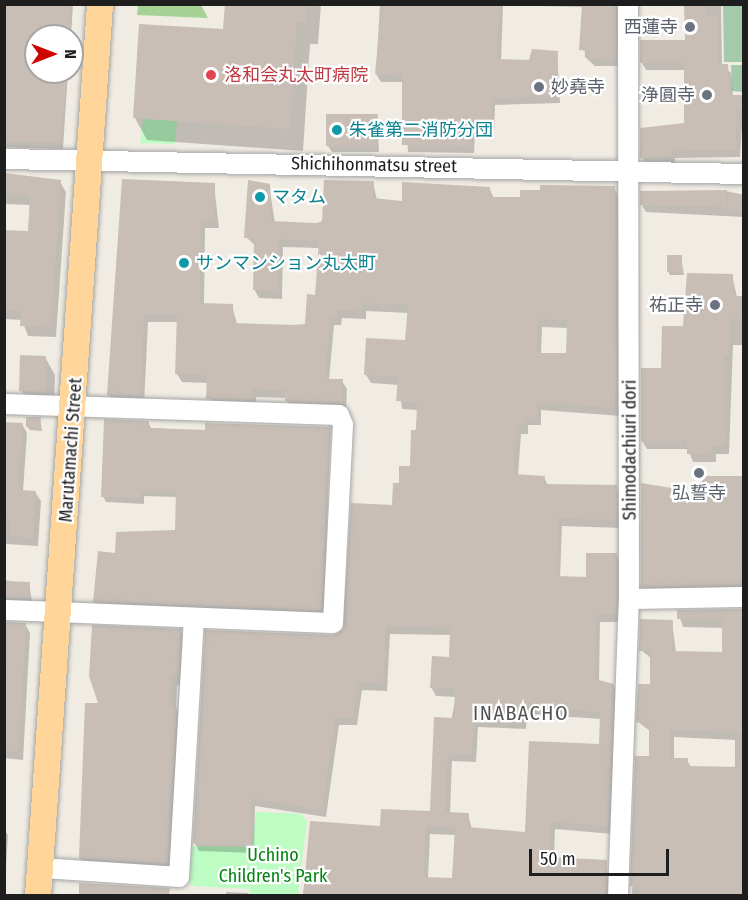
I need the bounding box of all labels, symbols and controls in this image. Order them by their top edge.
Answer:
place label: 西蓮寺 [624,16,678,38]
marker: 西蓮寺 [683,20,697,34]
north arrow [24,24,84,84]
text: N [61,49,80,59]
place label: 洛和会丸太町病院 [224,64,368,86]
marker: 洛和会丸太町病院 [202,66,220,84]
place label: 妙堯寺 [551,76,605,98]
marker: 妙堯寺 [532,80,546,94]
place label: 浄圓寺 [641,84,695,106]
marker: 浄圓寺 [700,88,714,102]
place label: 朱雀第二消防分団 [349,119,493,141]
marker: 朱雀第二消防分団 [330,123,344,137]
street label: Shichihonmatsu street [291,153,457,177]
place label: マタム [272,186,326,208]
marker: マタム [253,190,267,204]
place label: サンマンション丸太町 [196,252,376,274]
marker: サンマンション丸太町 [177,256,191,270]
place label: 祐正寺 [649,294,703,316]
marker: 祐正寺 [708,298,722,312]
street label: Marutamachi Street [55,377,87,523]
street label: Shimodachiuri dori [619,380,641,520]
marker: 弘誓寺 [692,466,706,480]
place label: 弘誓寺 [672,482,726,504]
district label: INABACHO [473,701,569,725]
scale bar [532,837,672,875]
park label: Uchino Children's Park [219,845,327,888]
text: 50 m [540,848,576,870]

